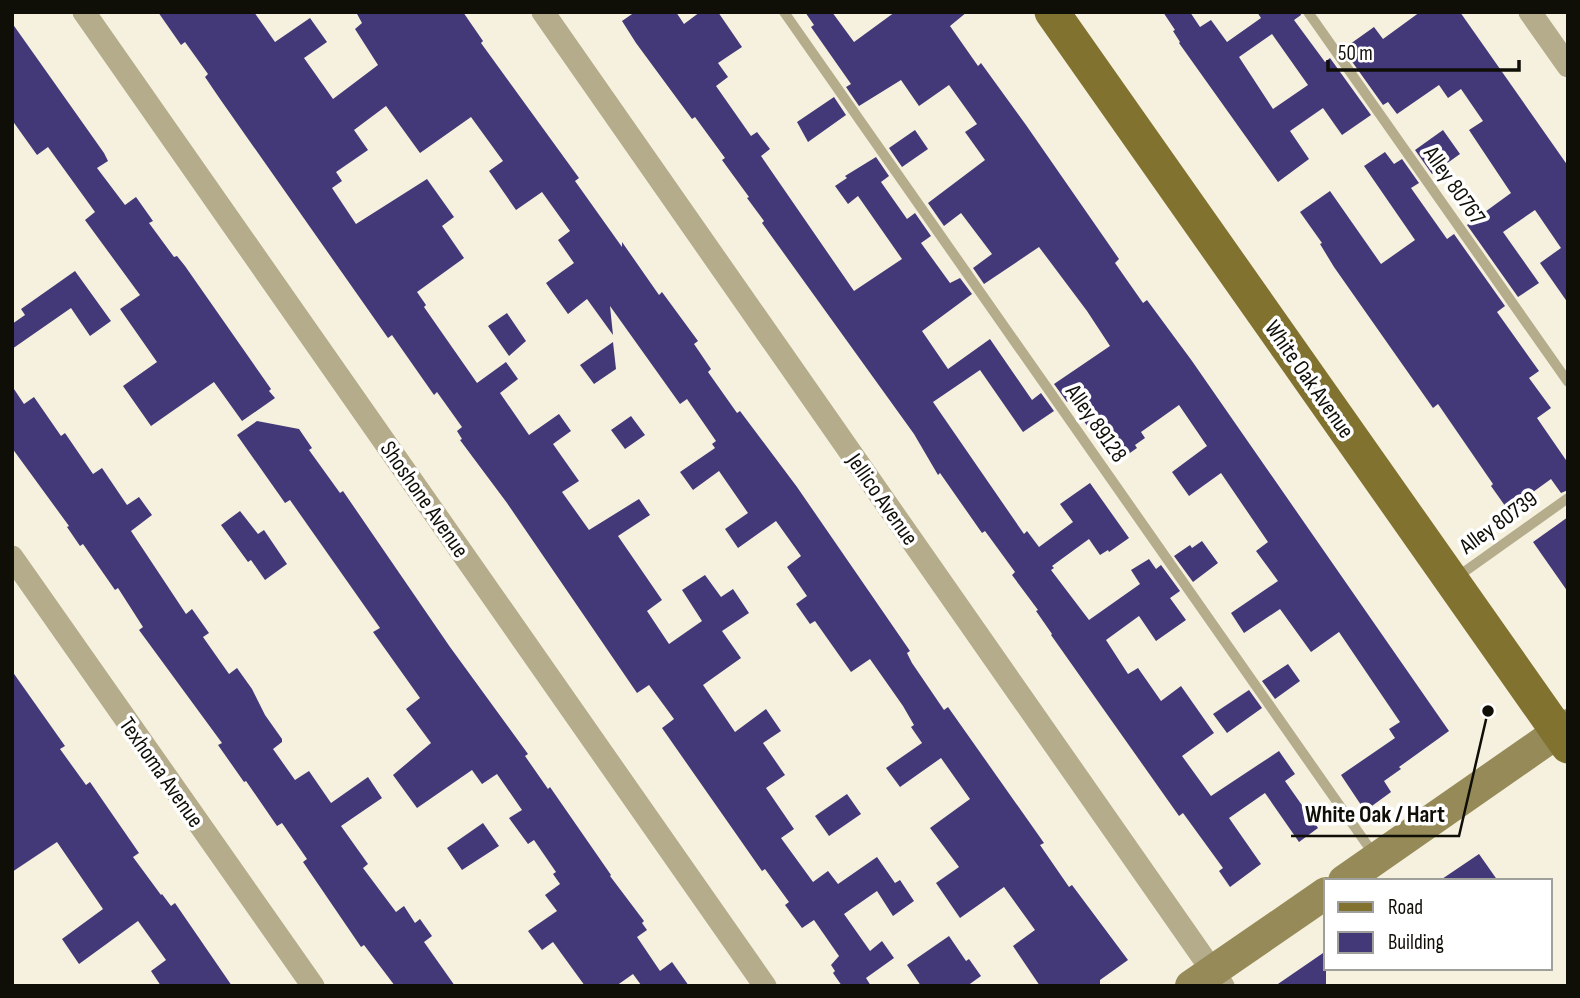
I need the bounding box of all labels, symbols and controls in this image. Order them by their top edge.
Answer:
scale bar [1328,28,1519,72]
text: 50 m [1338,41,1373,66]
street label: Alley 80767 [1417,140,1491,230]
street label: White Oak Avenue [1258,315,1360,444]
street label: Alley 89128 [1059,379,1133,468]
street label: Shoshone Avenue [374,436,475,563]
street label: Jellico Avenue [840,447,924,551]
street label: Alley 80739 [1453,485,1543,561]
street label: Texhoma Avenue [113,712,209,833]
callout: White Oak / Hart [1291,791,1459,836]
text: White Oak / Hart [1305,800,1445,829]
legend [1324,879,1552,970]
text: Road [1388,895,1423,920]
text: Building [1388,930,1444,955]

